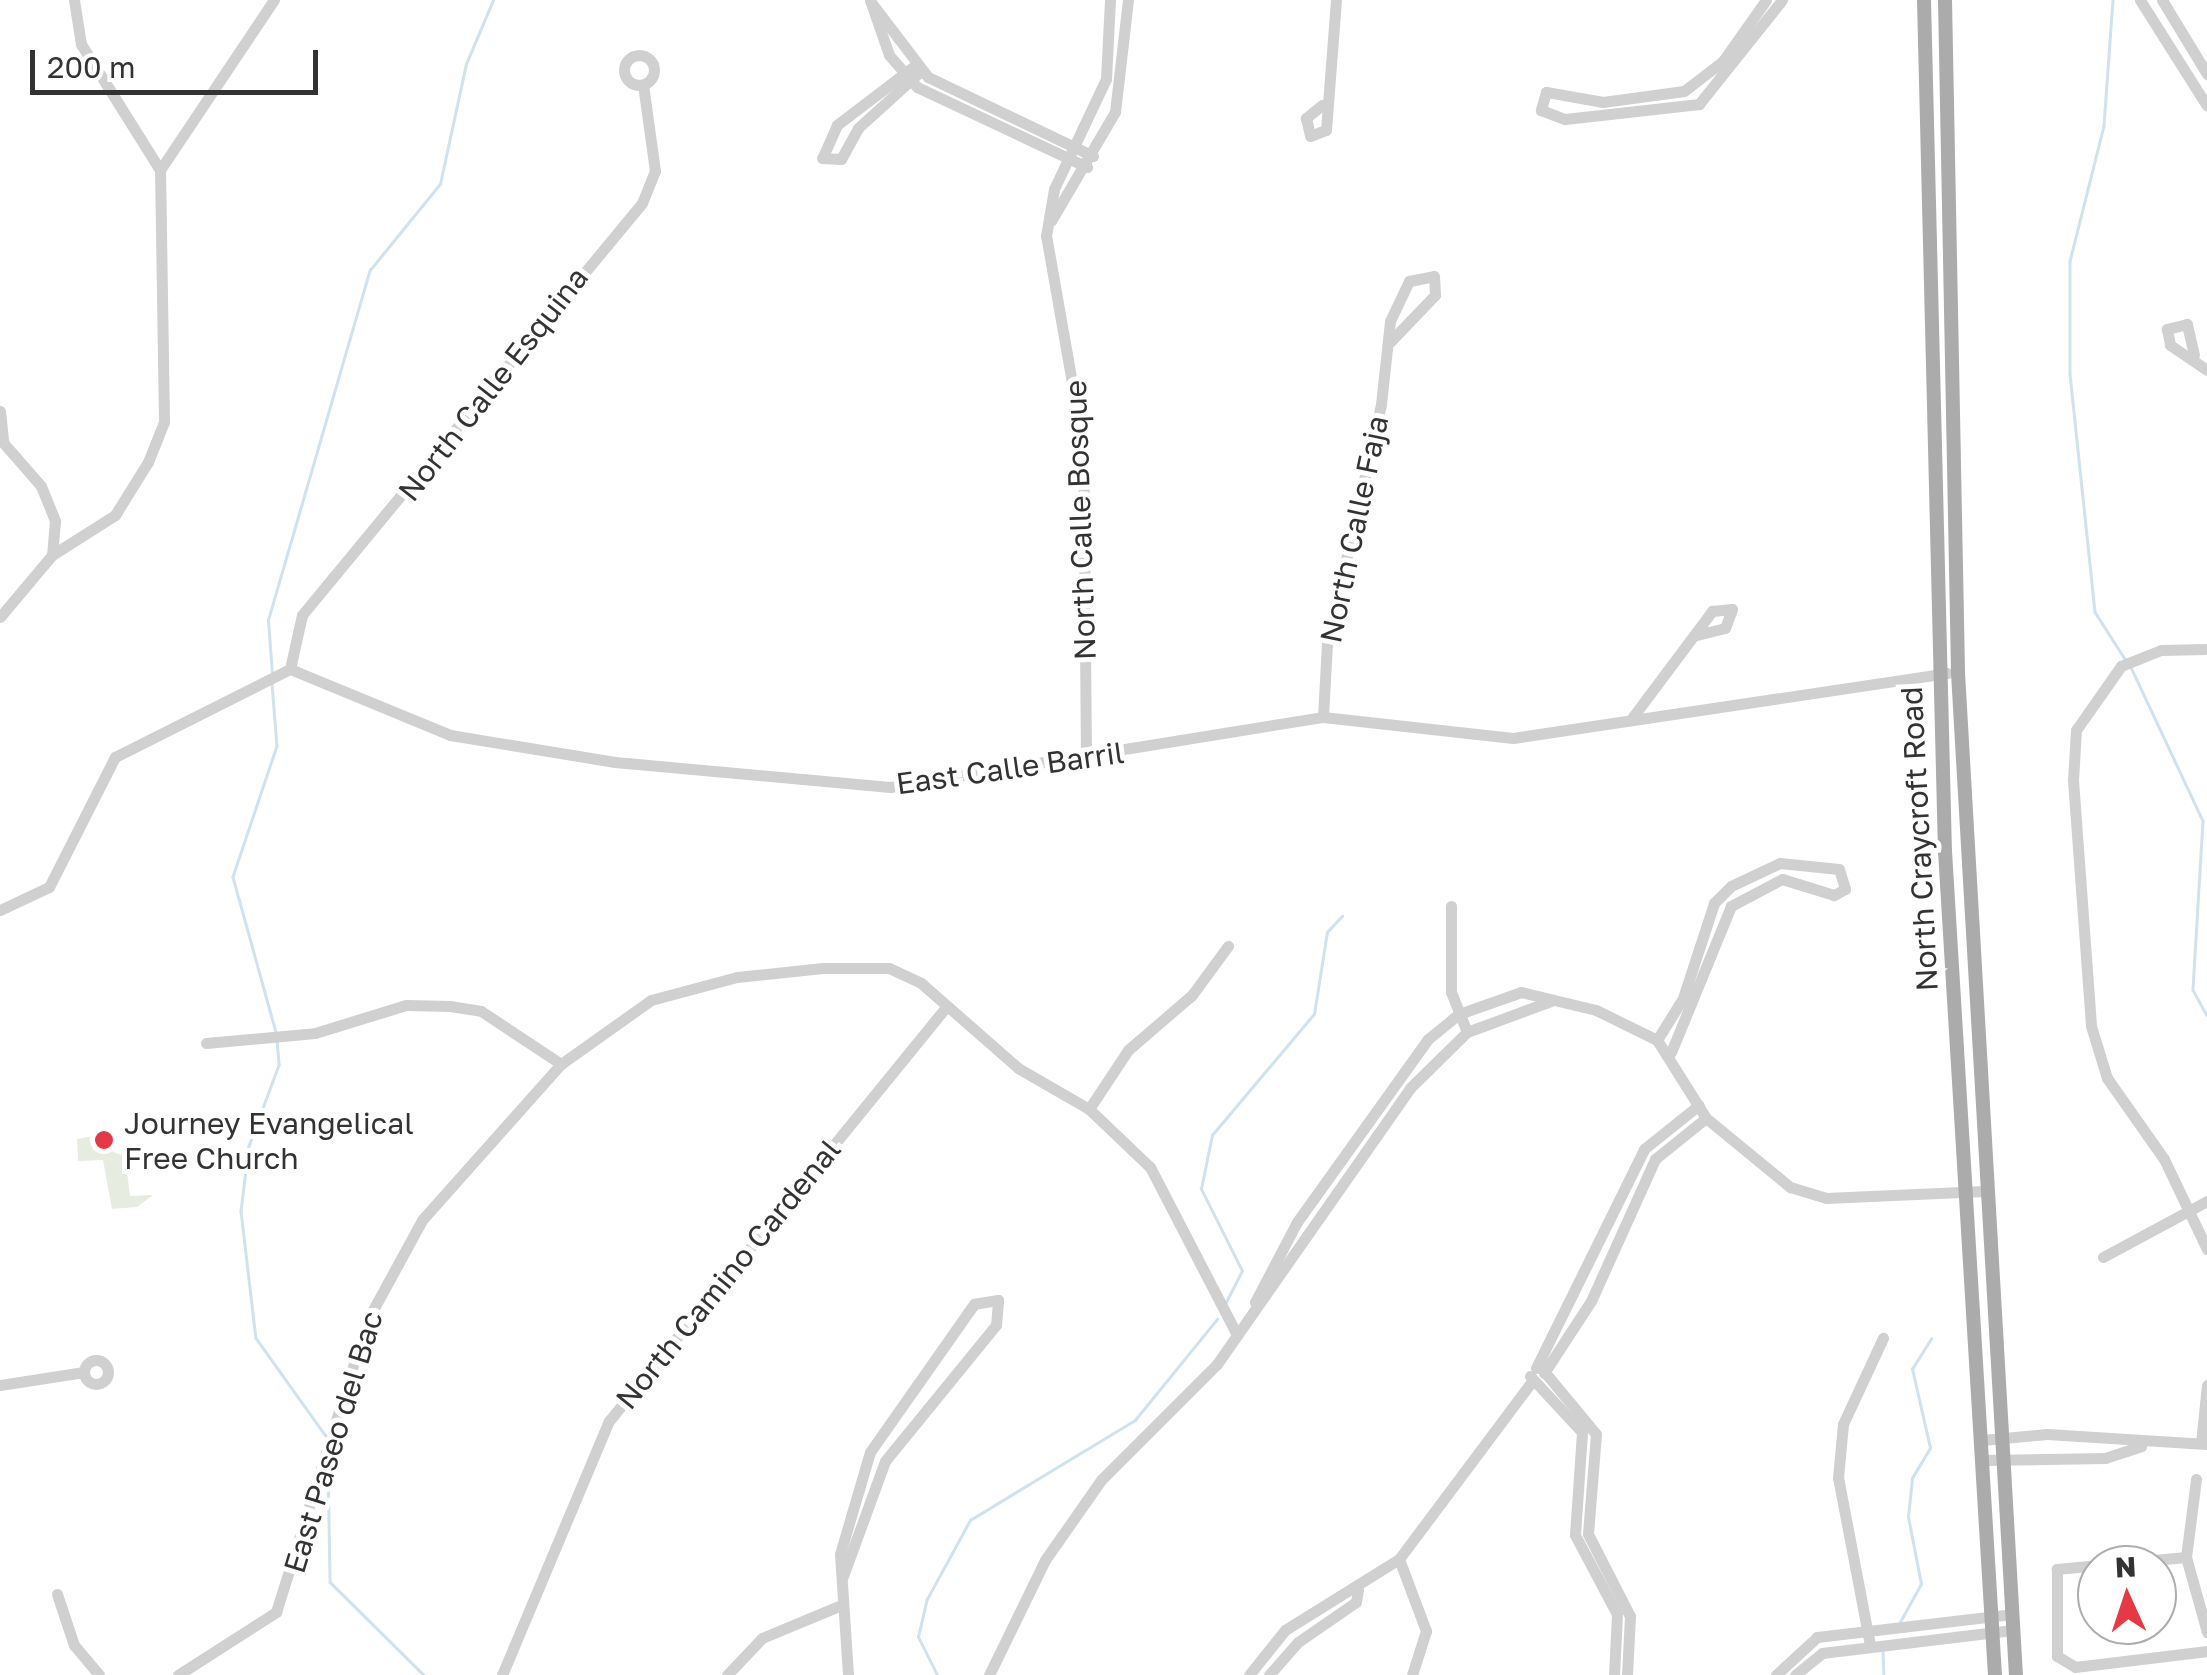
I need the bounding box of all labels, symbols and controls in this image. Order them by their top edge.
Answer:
scale bar [35,30,322,92]
text: 200 m [47,49,136,85]
street label: North Calle Esquina [391,260,595,508]
street label: North Calle Bosque [1057,379,1103,661]
street label: North Calle Faja [1312,412,1396,646]
street label: North Craycroft Road [1893,686,1945,992]
street label: East Calle Barril [894,734,1126,802]
place label: Journey Evangelical Free Church [124,1105,414,1176]
marker: Journey Evangelical Free Church [93,1129,115,1151]
street label: North Camino Cardenal [608,1132,848,1416]
street label: East Paseo del Bac [276,1307,390,1577]
north arrow [2077,1545,2177,1645]
text: N [2114,1550,2137,1584]

